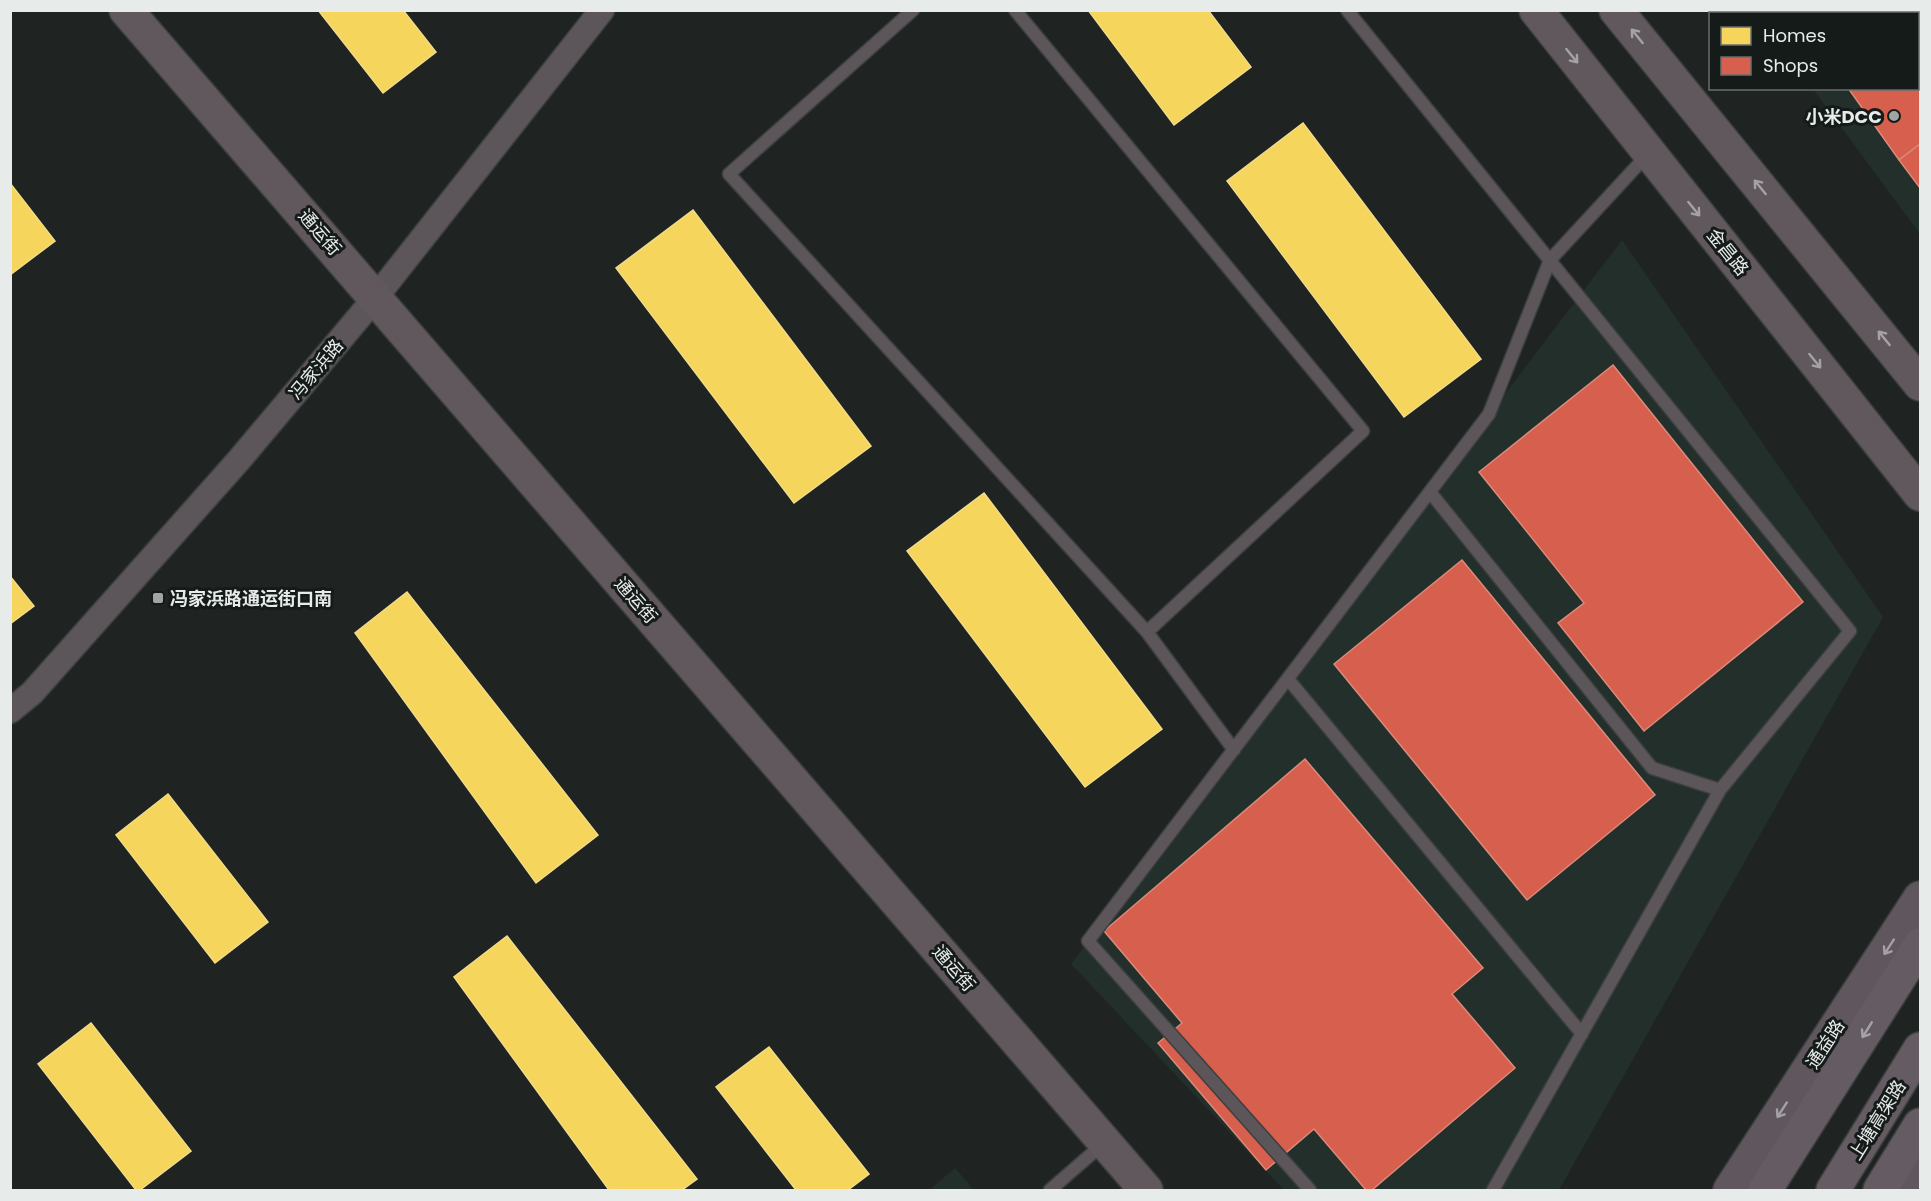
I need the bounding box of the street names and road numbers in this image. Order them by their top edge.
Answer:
street label: 通运街 [293,203,347,261]
street label: 金昌路 [1701,223,1755,281]
street label: 冯家浜路 [283,333,349,405]
street label: 通运街 [609,571,663,629]
street label: 通运街 [927,939,981,997]
street label: 通益路 [1800,1015,1850,1073]
street label: 上塘高架路 [1843,1075,1911,1165]

